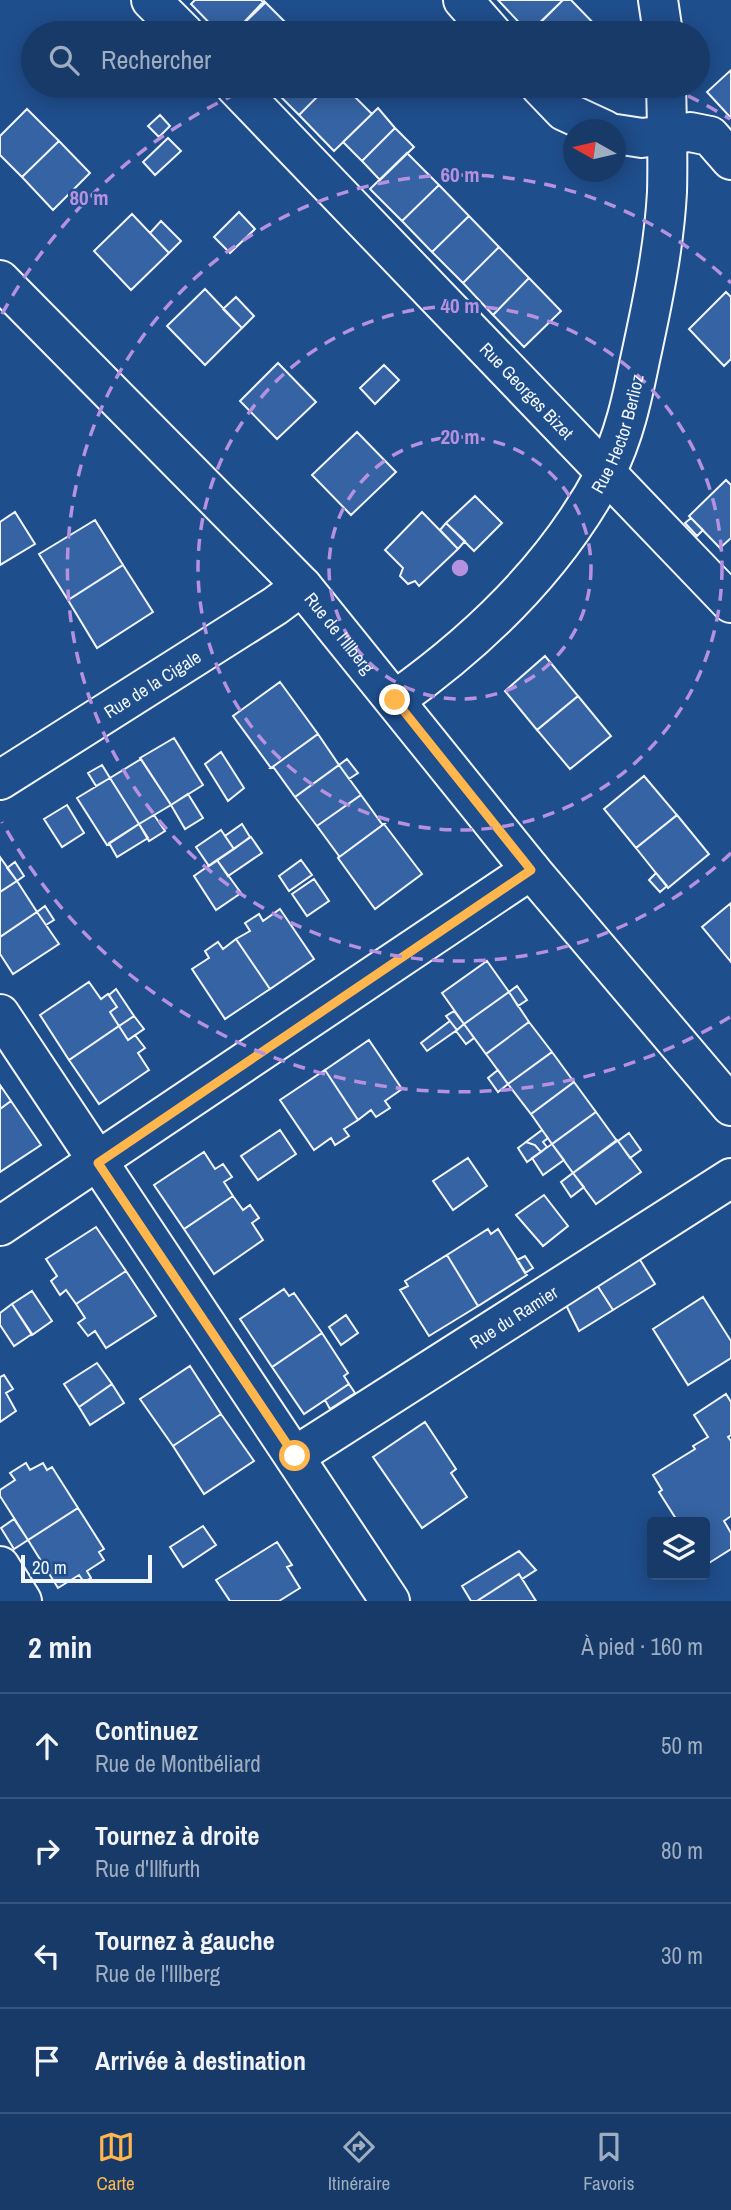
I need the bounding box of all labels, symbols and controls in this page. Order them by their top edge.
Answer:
search box [21,21,710,98]
icon: search [45,41,83,79]
text: Rechercher [101,42,211,77]
north arrow [563,119,626,182]
text: 60 m [440,160,480,189]
text: 80 m [69,183,109,212]
text: 40 m [440,291,480,320]
street label: Rue Georges Bizet [475,337,580,445]
street label: Rue Hector Berlioz [585,372,649,497]
text: 20 m [440,422,480,451]
centre of rings [448,556,472,580]
street label: Rue de l'Illberg [299,587,381,679]
street label: Rue de la Cigale [99,644,205,724]
route end [379,684,410,715]
street label: Rue du Ramier [464,1279,562,1354]
route start [279,1440,310,1471]
map controls [647,1517,710,1580]
button: layers [647,1517,710,1580]
scale bar [21,1552,152,1584]
text: 20 m [32,1554,67,1580]
text: 2 min [28,1627,92,1667]
text: À pied · 160 m [581,1631,703,1662]
text: Continuez [95,1713,198,1748]
icon: ahead [28,1727,66,1765]
text: 50 m [661,1730,703,1761]
text: Rue de Montbéliard [95,1748,261,1779]
text: Tournez à droite [95,1818,259,1853]
icon: right [28,1832,66,1870]
text: 80 m [661,1835,703,1866]
text: Rue d'Illfurth [95,1853,200,1884]
text: Tournez à gauche [95,1923,275,1958]
icon: left [28,1937,66,1975]
text: 30 m [661,1940,703,1971]
text: Rue de l'Illberg [95,1958,220,1989]
icon: arrive [28,2042,66,2080]
text: Arrivée à destination [95,2043,306,2078]
tab: Carte [97,2128,135,2196]
tab: Itinéraire [328,2128,390,2196]
tab: Favoris [583,2128,634,2196]

